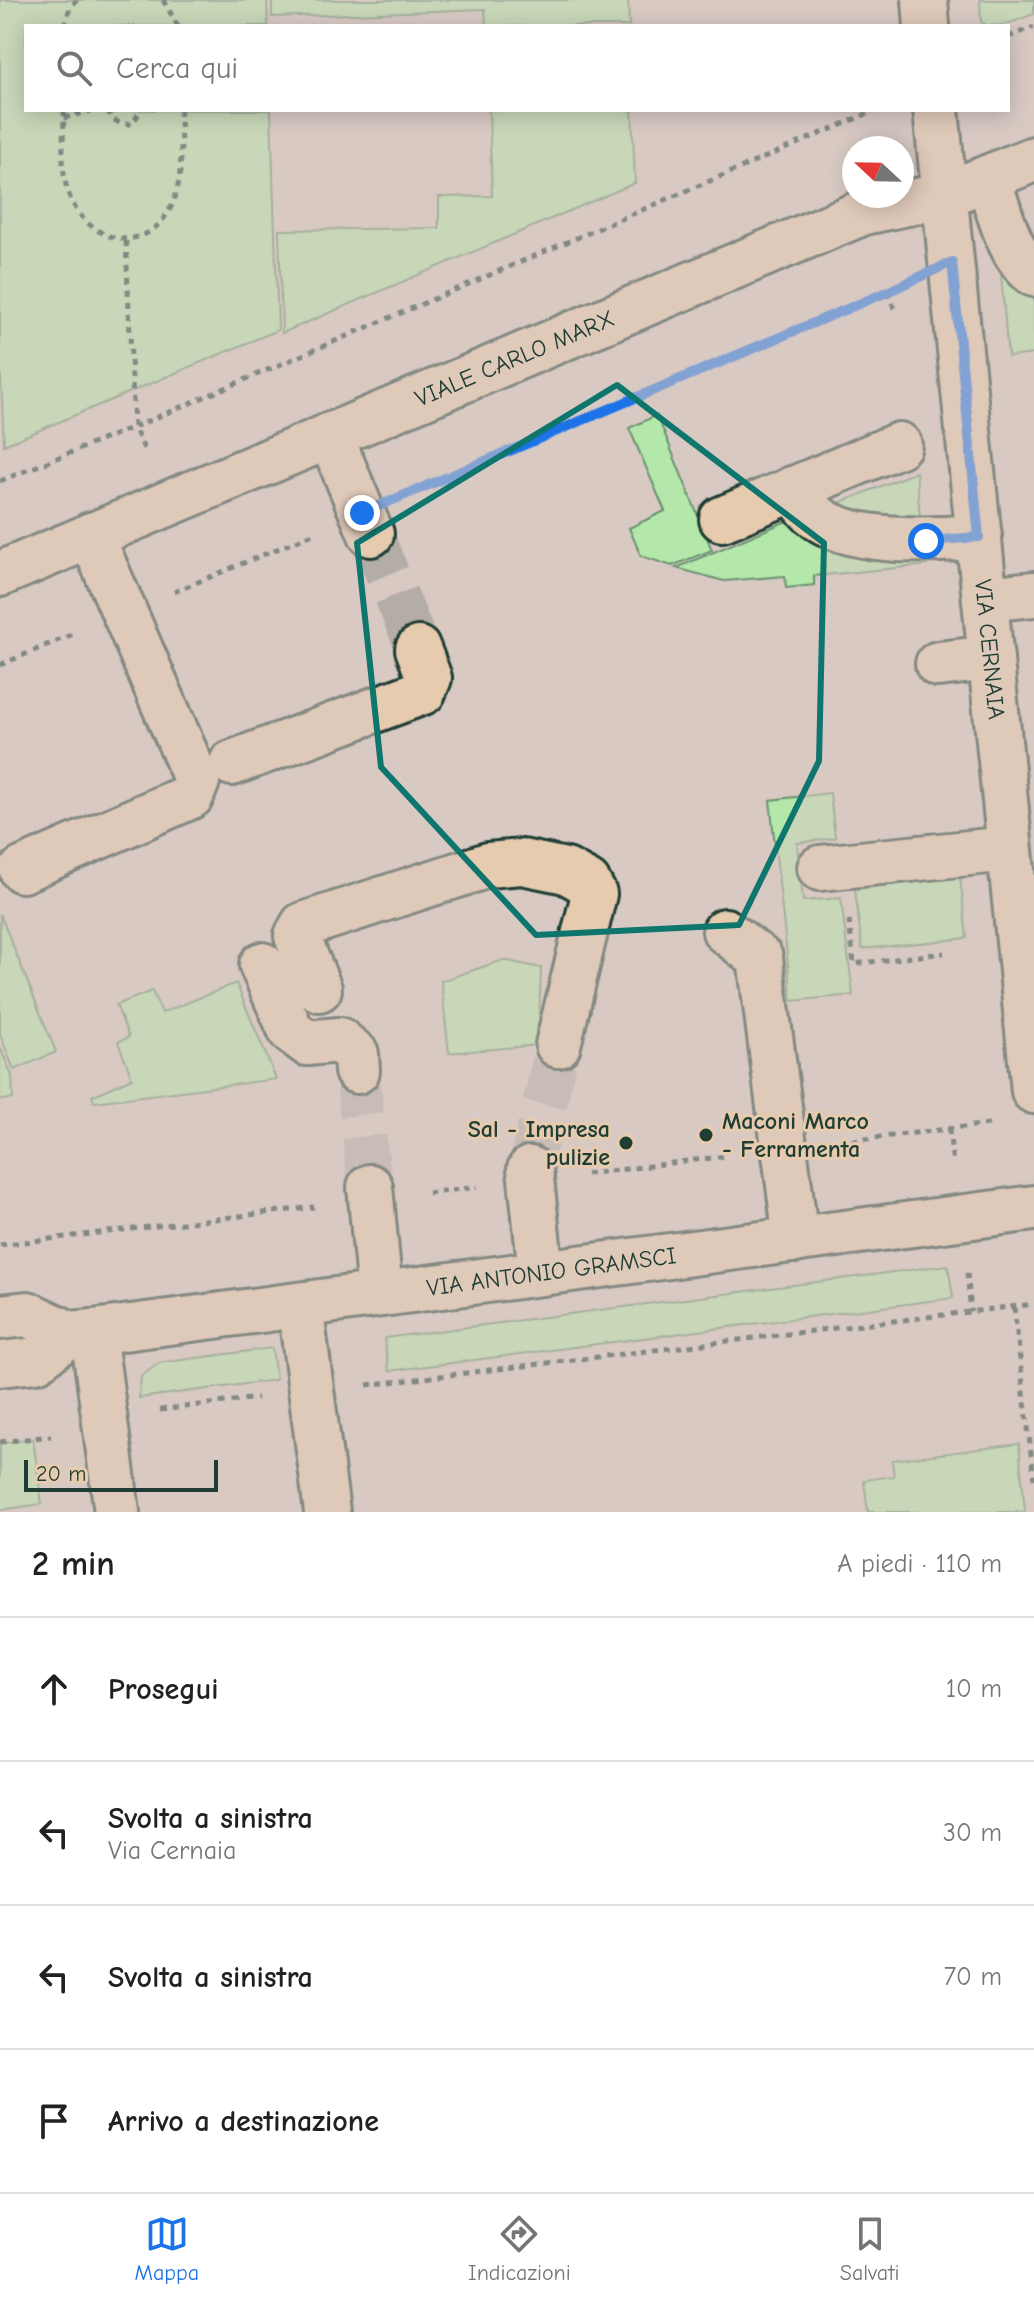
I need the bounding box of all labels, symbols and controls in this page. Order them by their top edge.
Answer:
search box [24,24,1010,112]
icon: search [52,46,96,90]
text: Cerca qui [116,51,238,86]
north arrow [842,136,914,208]
street label: VIALE CARLO MARX [411,304,618,413]
route end [344,495,380,531]
route start [908,523,944,559]
street label: VIA CERNAIA [969,578,1011,721]
place label: Maconi Marco - Ferramenta [722,1107,869,1163]
place label: Sal - Impresa pulizie [468,1115,610,1171]
marker: Maconi Marco - Ferramenta [697,1126,715,1144]
marker: Sal - Impresa pulizie [617,1134,635,1152]
street label: VIA ANTONIO GRAMSCI [425,1241,678,1302]
scale bar [24,1456,218,1492]
text: 20 m [36,1461,86,1487]
text: 2 min [32,1544,115,1584]
text: A piedi · 110 m [837,1549,1002,1579]
icon: ahead [32,1667,76,1711]
text: Prosegui [108,1672,219,1707]
text: 10 m [946,1674,1002,1704]
text: Svolta a sinistra [108,1801,313,1836]
icon: left [32,1811,76,1855]
text: 30 m [943,1818,1002,1848]
text: Via Cernaia [108,1836,236,1866]
icon: left [32,1955,76,1999]
text: Svolta a sinistra [108,1960,313,1995]
text: 70 m [944,1962,1002,1992]
icon: arrive [32,2099,76,2143]
text: Arrivo a destinazione [108,2104,379,2139]
tab: Mappa [135,2212,199,2286]
tab: Indicazioni [468,2212,571,2286]
tab: Salvati [840,2212,899,2286]

